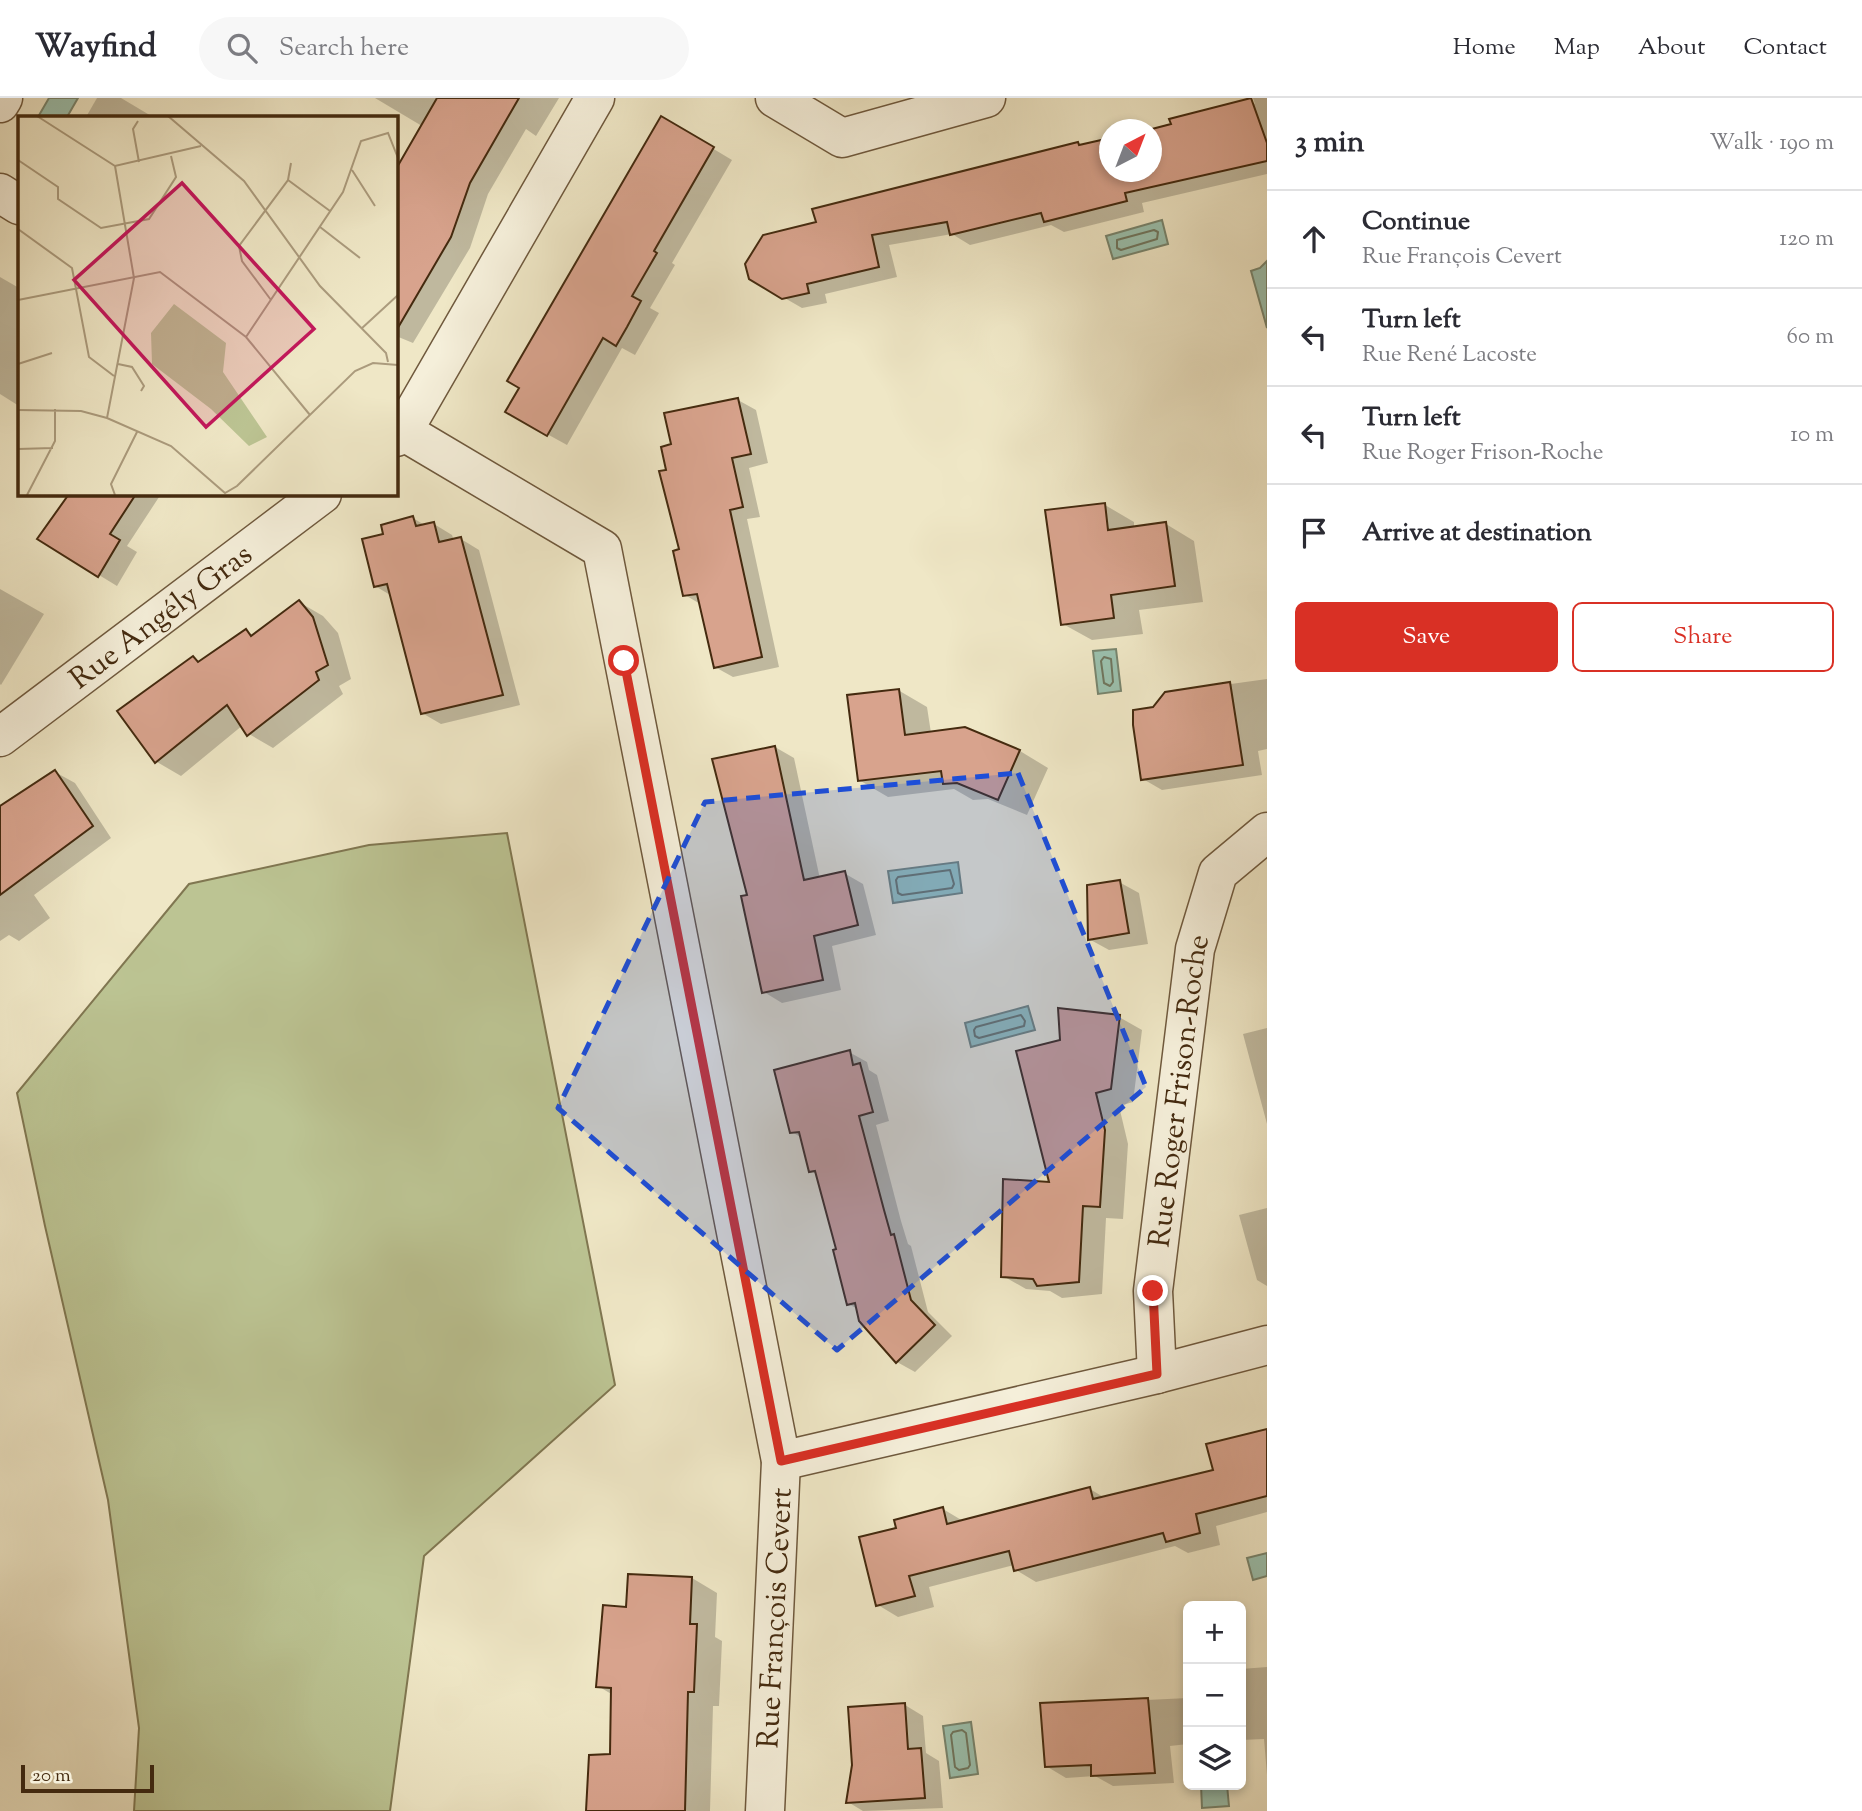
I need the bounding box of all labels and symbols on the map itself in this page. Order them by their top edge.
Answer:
inset map [18,116,397,495]
north arrow [1099,119,1162,182]
street label: Rue Angély Gras [61,535,262,701]
route start [608,645,639,676]
street label: Rue Roger Frison-Roche [1140,929,1222,1250]
route end [1137,1275,1168,1306]
street label: Rue François Cevert [748,1487,805,1750]
scale bar [21,1762,154,1794]

